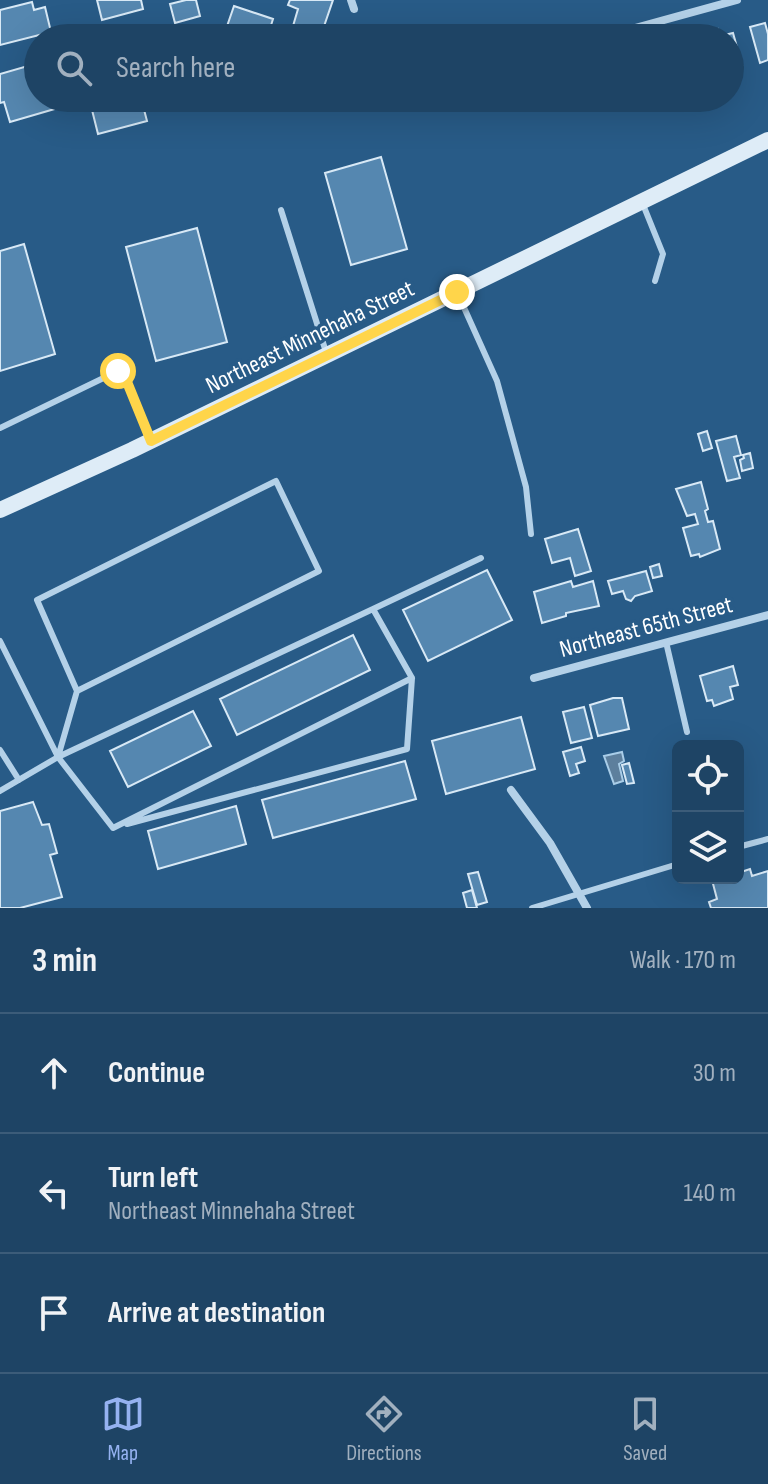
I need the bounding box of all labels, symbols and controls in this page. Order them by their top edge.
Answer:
search box [24,24,744,112]
icon: search [52,46,96,90]
text: Search here [116,50,235,86]
street label: Northeast Minnehaha Street [201,274,419,400]
route end [439,274,475,310]
route start [100,353,136,389]
street label: Northeast 65th Street [556,590,736,664]
map controls [672,740,744,884]
button: locate [672,740,744,812]
button: layers [672,812,744,884]
text: 3 min [32,940,97,981]
text: Walk · 170 m [630,945,736,976]
icon: ahead [32,1051,76,1095]
text: Continue [108,1055,205,1091]
text: 30 m [693,1058,736,1089]
text: Turn left [108,1160,198,1196]
icon: left [32,1171,76,1215]
text: 140 m [684,1178,736,1209]
text: Northeast Minnehaha Street [108,1196,355,1227]
icon: arrive [32,1291,76,1335]
text: Arrive at destination [108,1295,325,1331]
tab: Map [101,1392,145,1467]
tab: Directions [346,1392,422,1467]
tab: Saved [623,1392,667,1467]

